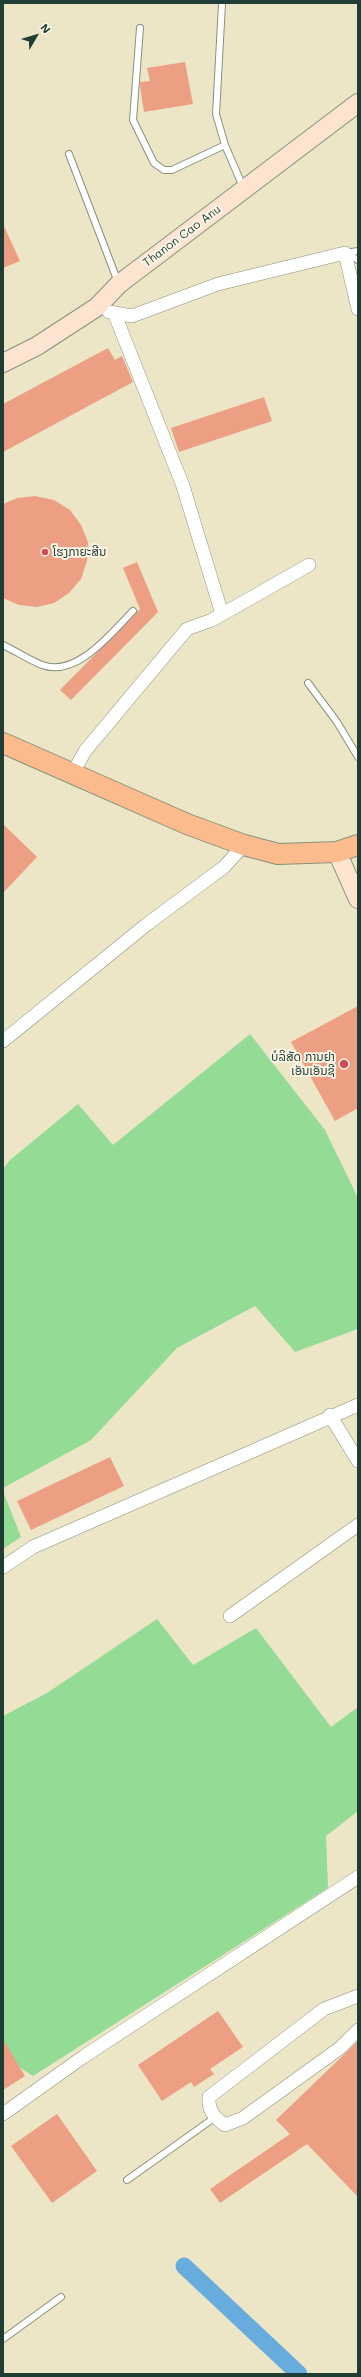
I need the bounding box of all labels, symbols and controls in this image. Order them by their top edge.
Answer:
north arrow [16,16,56,56]
text: N [37,20,54,36]
street label: Thanon Cao Anu [140,202,224,270]
place label: ໂຮງກາຍະສີນ [53,545,106,559]
marker: ໂຮງກາຍະສີນ [40,547,50,557]
place label: ບໍລິສັດ ການຢາ ເອັນເອັນຊີ [271,1050,335,1078]
marker: ບໍລິສັດ ການຢາ ເອັນເອັນຊີ [338,1058,350,1070]

